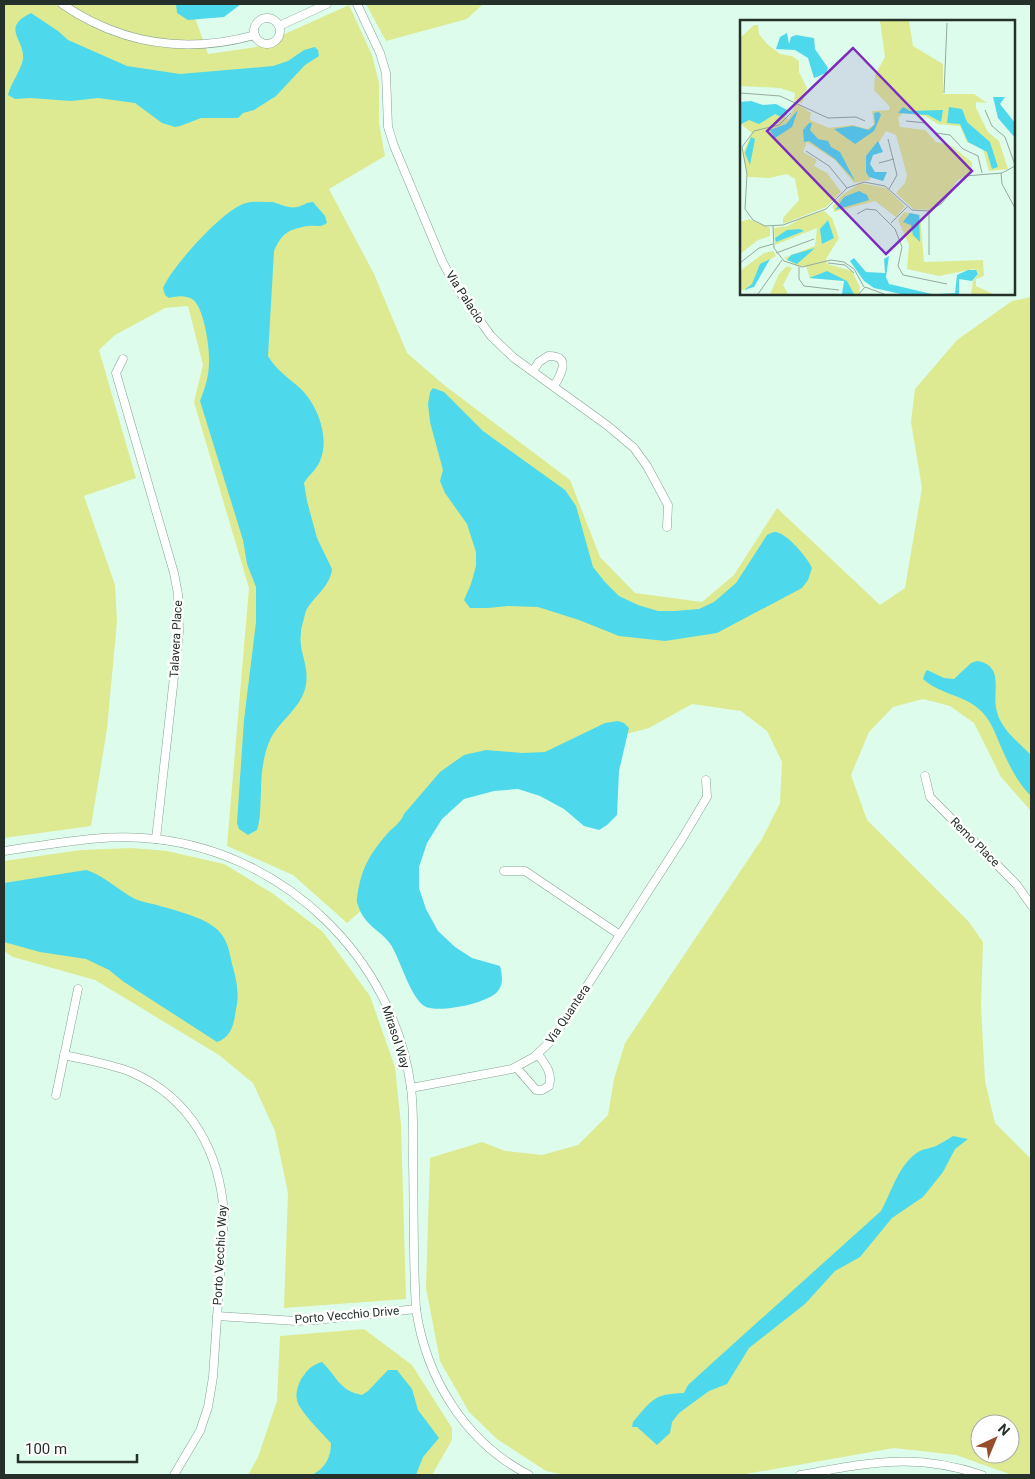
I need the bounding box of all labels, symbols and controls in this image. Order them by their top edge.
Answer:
inset map [740,20,1015,295]
street label: Via Palacio [443,268,487,326]
street label: Talavera Place [167,600,185,678]
street label: Remo Place [948,815,1002,869]
street label: Via Quantera [543,982,593,1046]
street label: Mirasol Way [379,1004,413,1070]
street label: Porto Vecchio Way [210,1204,230,1306]
street label: Porto Vecchio Drive [294,1303,400,1327]
north arrow [970,1414,1020,1464]
text: N [995,1420,1013,1439]
scale bar [18,1432,136,1464]
text: 100 m [25,1440,67,1458]

